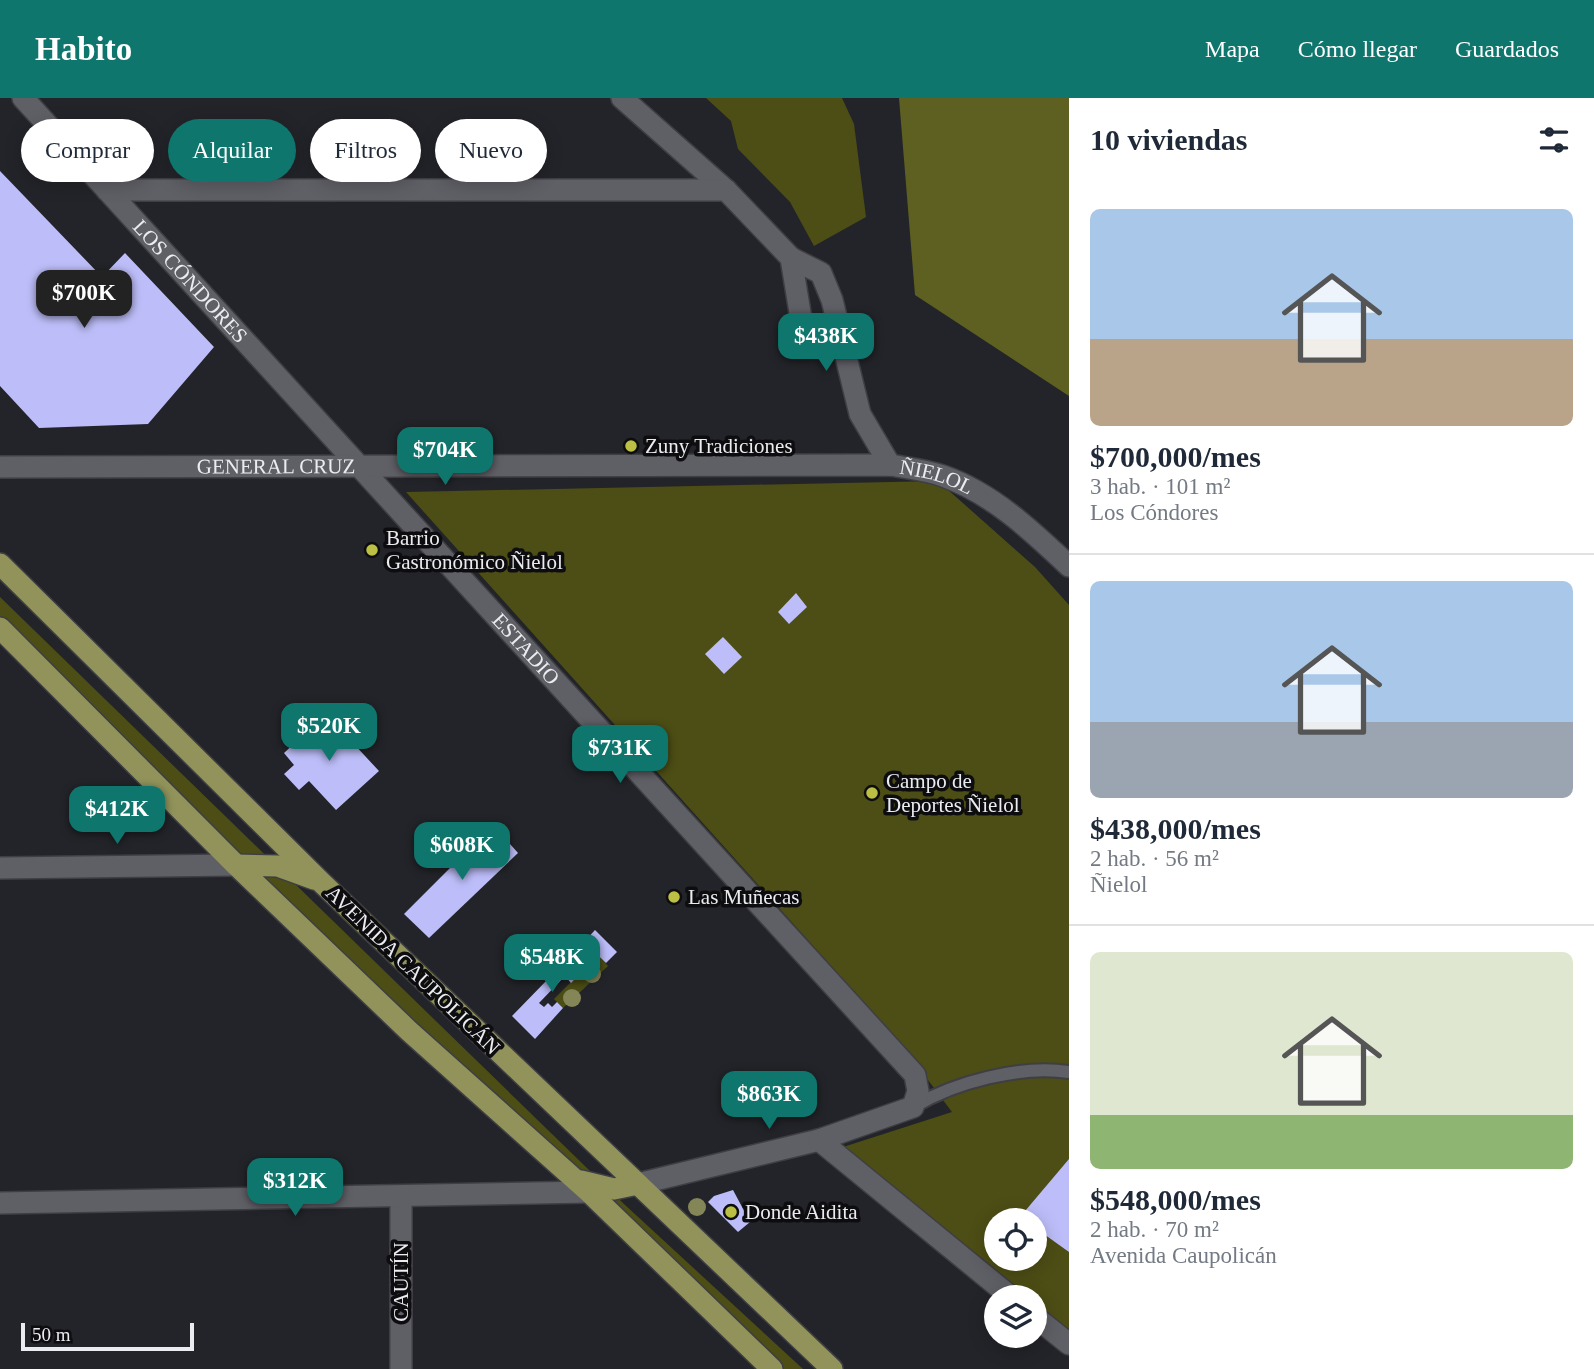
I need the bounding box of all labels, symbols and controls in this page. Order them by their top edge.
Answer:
text: Habito [35,31,132,67]
text: Mapa [1205,36,1260,62]
text: Cómo llegar [1298,36,1417,62]
text: Guardados [1455,36,1559,62]
chip: Comprar [21,119,154,182]
chip: Alquilar [168,119,296,182]
chip: Filtros [310,119,421,182]
chip: Nuevo [435,119,547,182]
icon: filters [1535,121,1573,159]
text: 10 viviendas [1090,123,1248,156]
street label: LOS CÓNDORES [128,215,252,348]
icon: home [1269,255,1395,381]
pin: $700K [35,271,133,330]
text: $700K [52,280,116,305]
pin: $438K [777,314,875,373]
text: $438K [794,323,858,348]
pin: $704K [396,428,494,487]
place label: Zuny Tradiciones [645,434,793,458]
text: $704K [413,437,477,462]
marker: Zuny Tradiciones [623,438,639,454]
text: $700,000/mes [1090,440,1261,473]
street label: GENERAL CRUZ [197,454,355,479]
street label: ÑIELOL [898,455,977,499]
text: 3 hab. · 101 m² [1090,474,1230,499]
text: Los Cóndores [1090,500,1218,525]
place label: Barrio Gastronómico Ñielol [386,526,563,574]
marker: Barrio Gastronómico Ñielol [364,542,380,558]
street label: ESTADIO [487,608,565,690]
icon: home [1269,627,1395,753]
pin: $520K [280,704,378,763]
text: $520K [297,713,361,738]
pin: $731K [571,726,669,785]
text: $731K [588,735,652,760]
place label: Campo de Deportes Ñielol [886,769,1020,817]
marker: Campo de Deportes Ñielol [864,785,880,801]
pin: $412K [68,786,166,846]
text: $412K [85,796,149,821]
text: $438,000/mes [1090,812,1261,845]
pin: $608K [413,822,511,882]
text: $608K [430,832,494,857]
text: 2 hab. · 56 m² [1090,846,1219,871]
text: Ñielol [1090,872,1148,897]
street label: AVENIDA CAUPOLICÁN [321,881,505,1059]
place label: Las Muñecas [688,885,799,909]
marker: Las Muñecas [666,889,682,905]
pin: $548K [503,934,601,994]
text: $548K [520,944,584,969]
icon: home [1269,998,1395,1124]
pin: $863K [720,1072,818,1131]
text: $863K [737,1081,801,1106]
pin: $312K [246,1158,344,1218]
text: $312K [263,1168,327,1193]
text: $548,000/mes [1090,1183,1261,1216]
place label: Donde Aidita [745,1200,858,1224]
marker: Donde Aidita [723,1204,739,1220]
map controls [984,1208,1047,1348]
button: locate [984,1208,1047,1271]
text: 2 hab. · 70 m² [1090,1217,1219,1242]
street label: CAUTÍN [389,1242,413,1322]
text: Avenida Caupolicán [1090,1243,1277,1268]
button: layers [984,1285,1047,1348]
scale bar [21,1320,194,1352]
text: 50 m [32,1324,71,1345]

